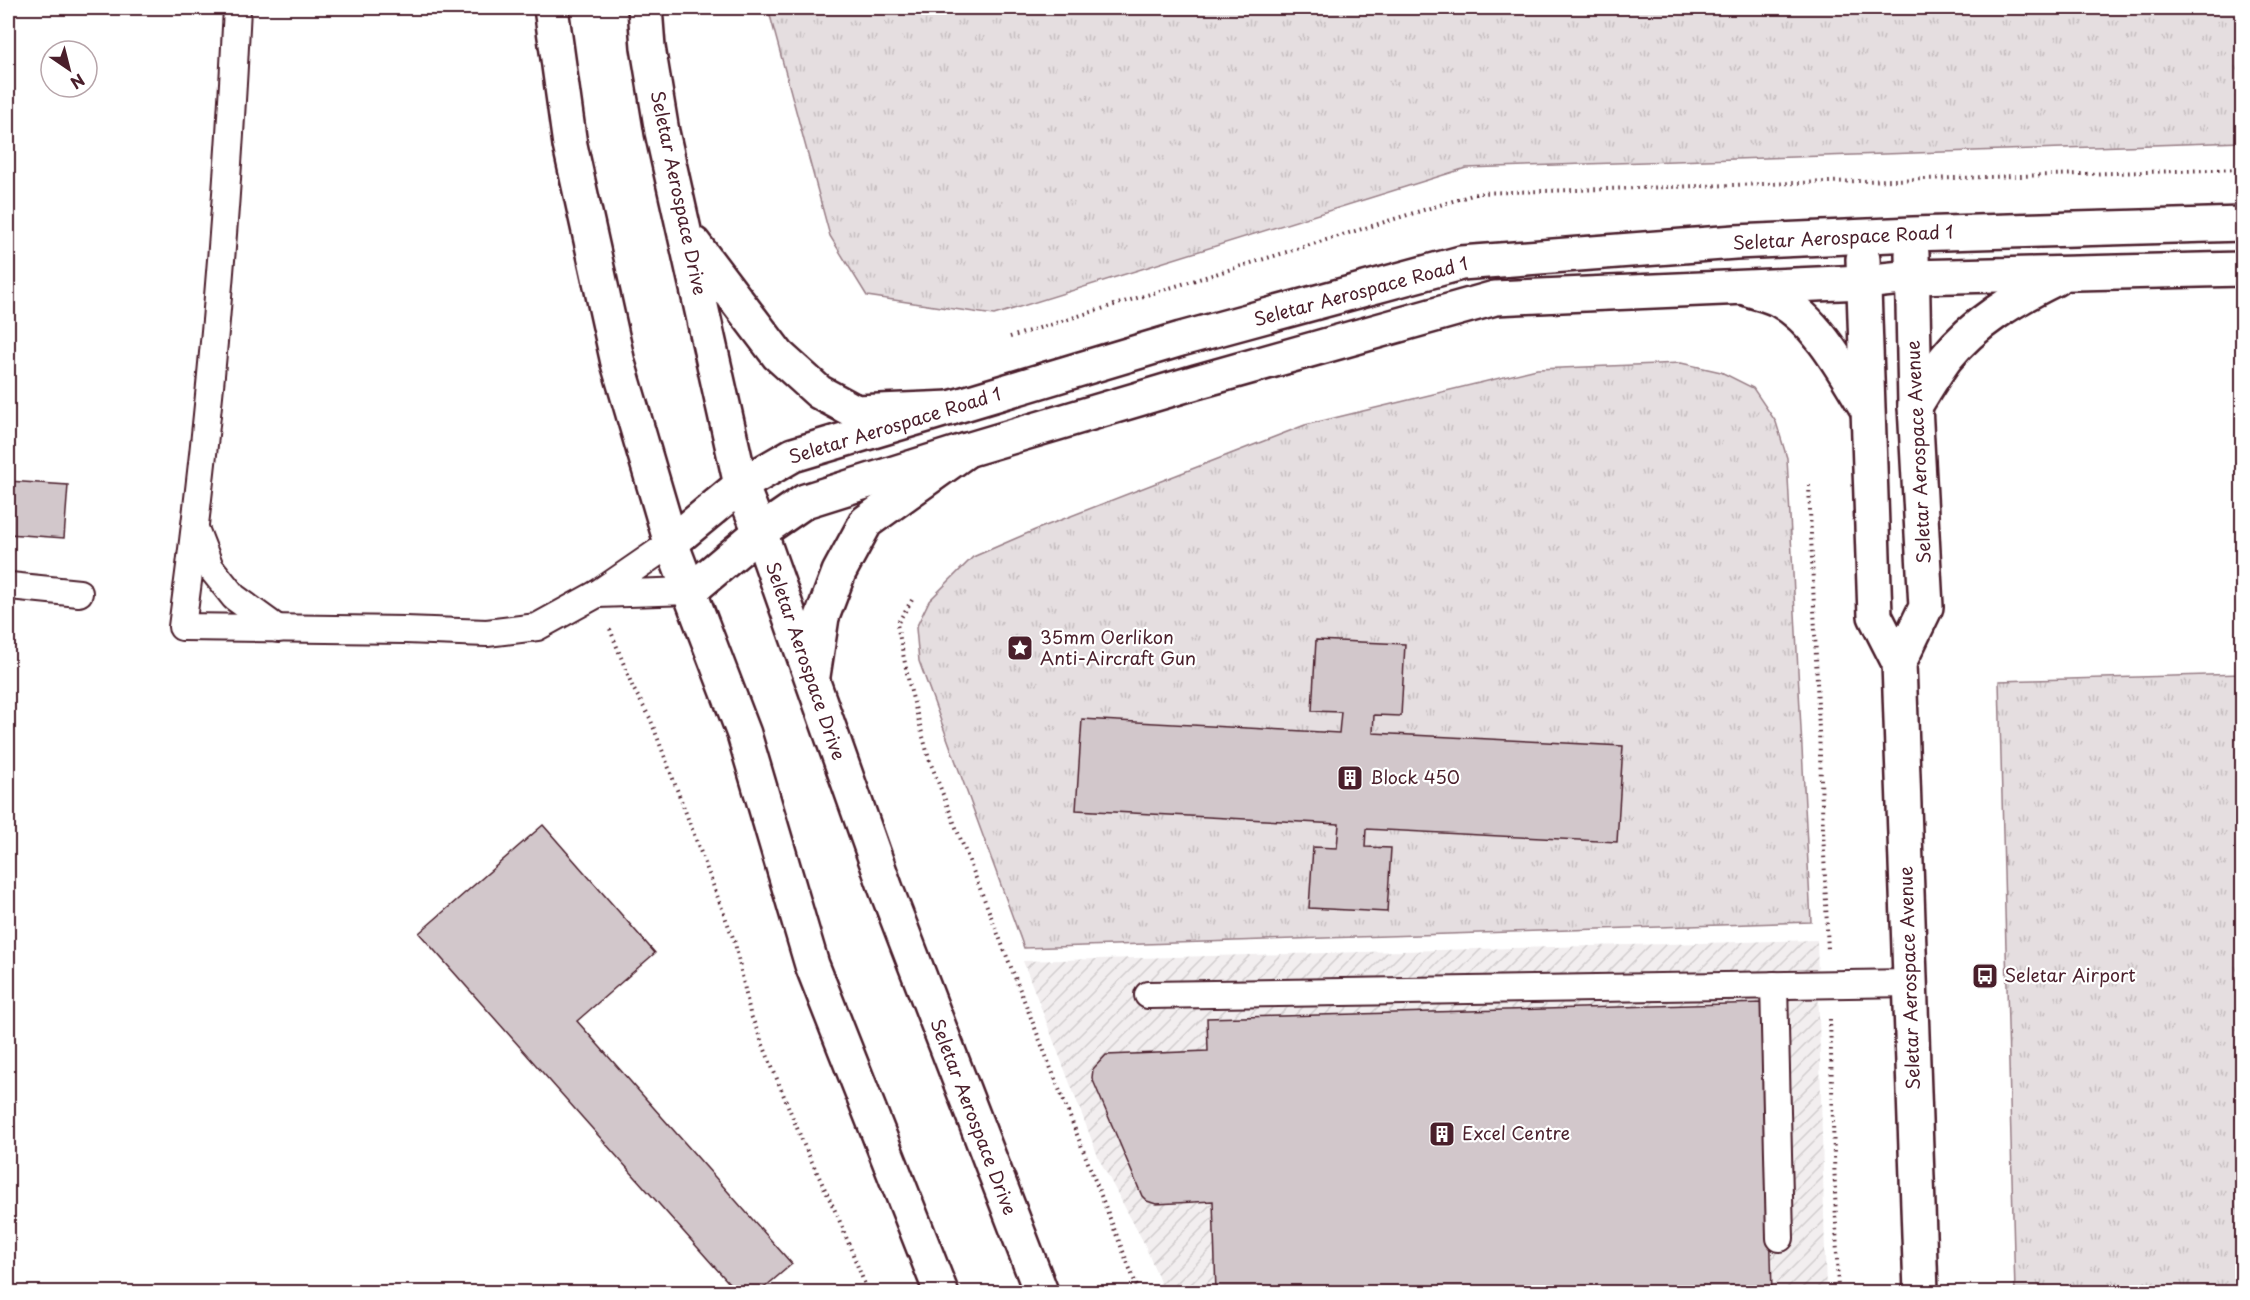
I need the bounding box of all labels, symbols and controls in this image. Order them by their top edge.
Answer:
north arrow [39,39,99,99]
text: N [66,69,90,96]
street label: Seletar Aerospace Drive [645,88,714,297]
street label: Seletar Aerospace Road 1 [1732,217,1954,256]
street label: Seletar Aerospace Road 1 [1250,249,1471,332]
street label: Seletar Aerospace Avenue [1898,339,1937,565]
street label: Seletar Aerospace Road 1 [785,379,1004,470]
street label: Seletar Aerospace Drive [760,558,853,763]
place label: 35mm Oerlikon Anti-Aircraft Gun [1040,623,1196,671]
place icon: 35mm Oerlikon Anti-Aircraft Gun [1005,633,1035,663]
building icon: Block 450 [1335,763,1365,793]
place label: Block 450 [1370,763,1460,790]
street label: Seletar Aerospace Avenue [1891,865,1926,1090]
bus stop icon: Seletar Airport [1970,961,2000,991]
place label: Seletar Airport [2004,961,2136,988]
street label: Seletar Aerospace Drive [924,1014,1024,1219]
building icon: Excel Centre [1427,1119,1457,1149]
place label: Excel Centre [1462,1119,1570,1146]

